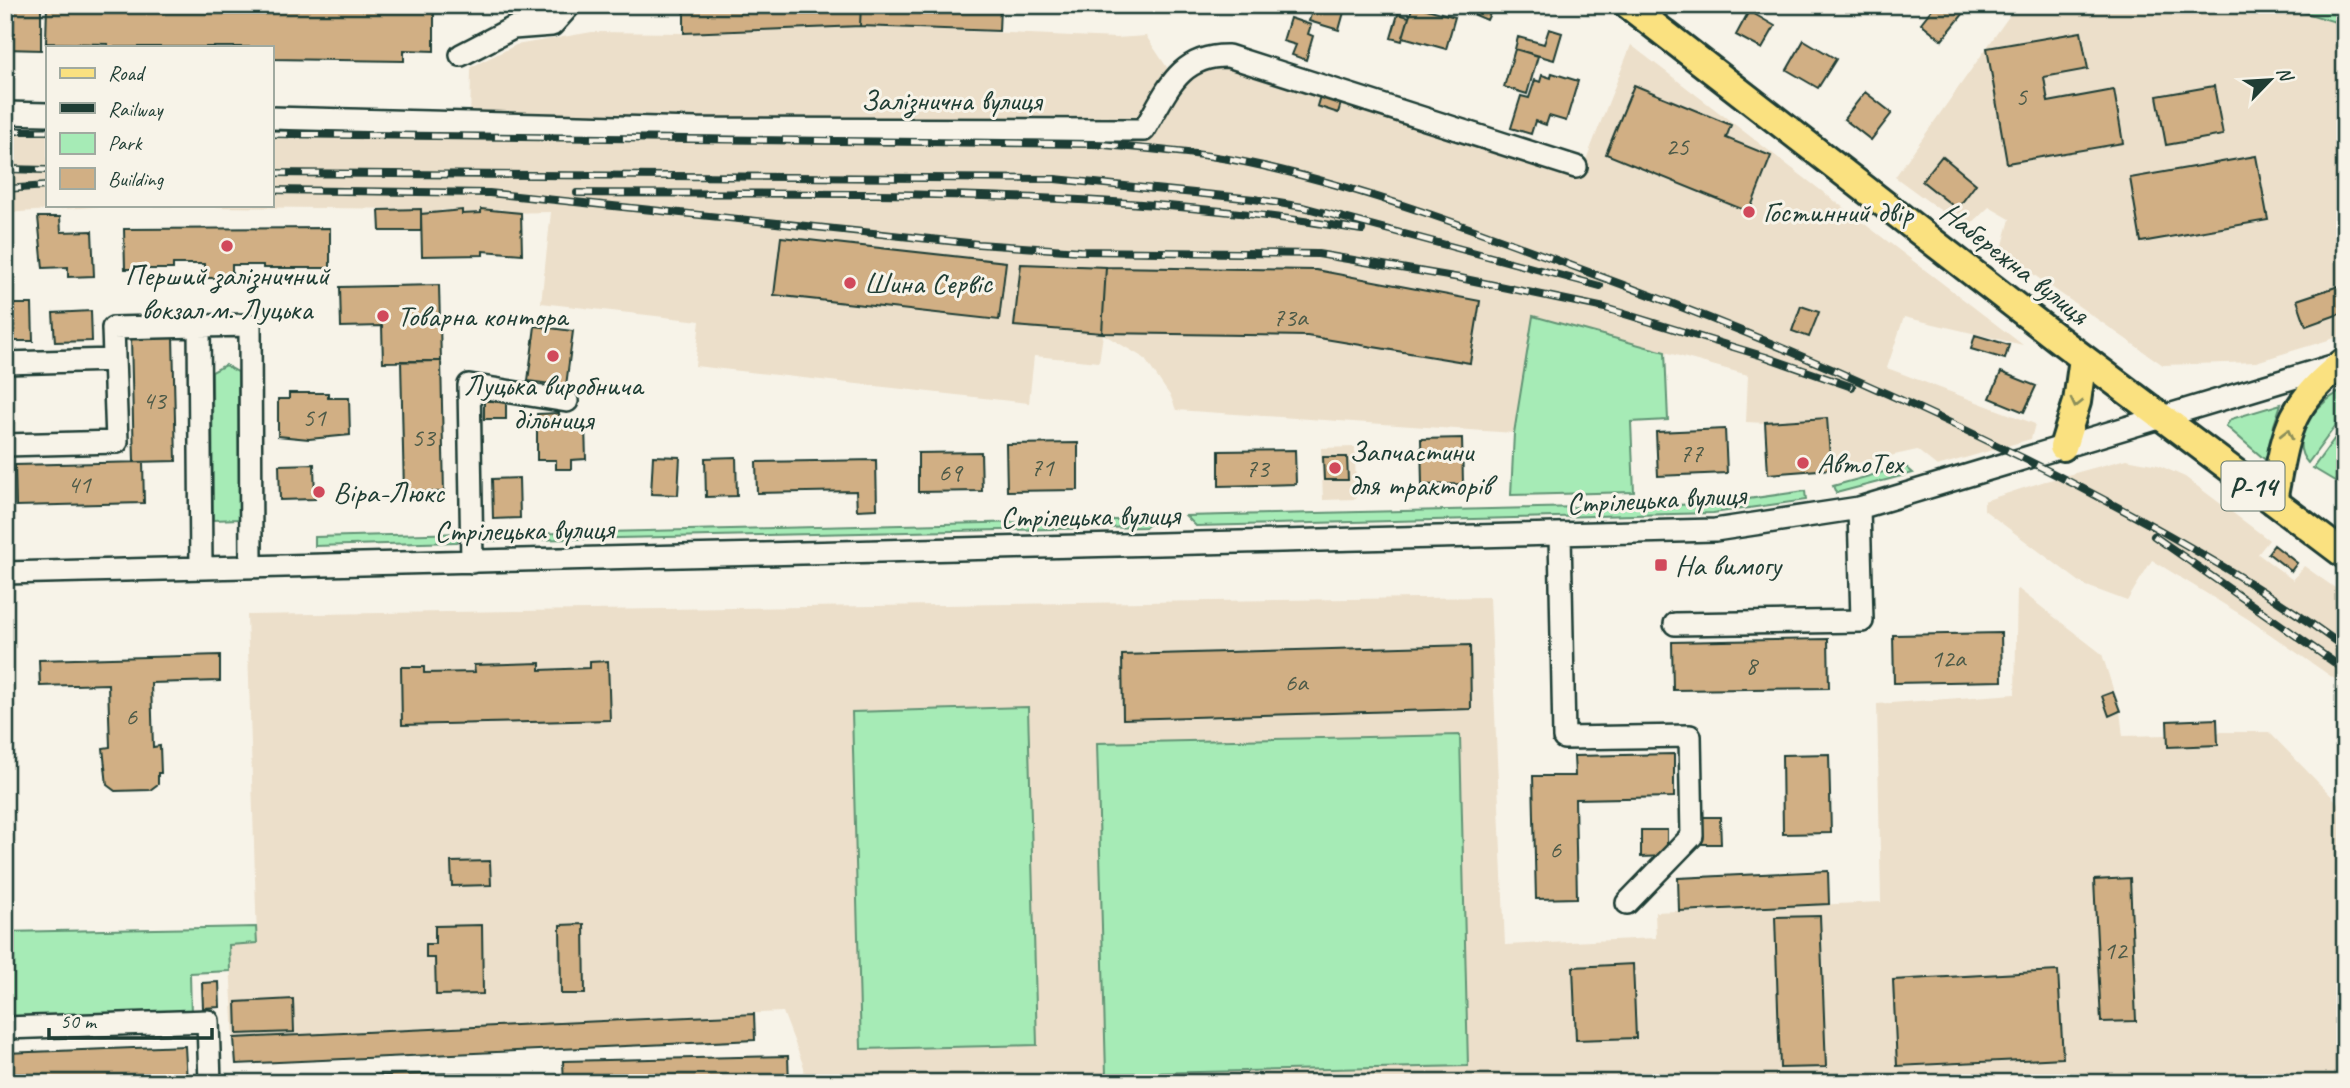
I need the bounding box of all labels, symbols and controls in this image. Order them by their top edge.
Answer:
legend [46,46,273,206]
north arrow [2234,46,2304,116]
text: Road [108,60,147,86]
text: N [2271,63,2299,87]
house number: 5 [2015,80,2028,113]
street label: Залізнична вулиця [861,81,1044,119]
text: Railway [108,96,164,122]
text: Park [108,130,143,156]
house number: 25 [1665,130,1690,163]
text: Building [108,166,165,192]
place label: Гостинний двір [1763,193,1915,231]
street label: Набережна вулиця [1933,193,2098,334]
marker: Гостинний двір [1741,204,1757,220]
marker: Перший залізничний вокзал м. Луцька [219,238,235,254]
place label: Перший залізничний вокзал м. Луцька [125,256,331,328]
place label: Шина Сервіс [864,264,993,302]
marker: Шина Сервіс [842,275,858,291]
place label: Товарна контора [397,297,570,335]
house number: 73а [1273,301,1309,334]
marker: Товарна контора [375,308,391,324]
marker: Луцька виробнича дільниця [545,348,561,364]
place label: Луцька виробнича дільниця [464,366,645,438]
house number: 43 [142,384,168,417]
one-way arrow [2070,397,2084,409]
house number: 51 [302,401,327,434]
house number: 53 [411,421,437,454]
one-way arrow [2279,429,2293,441]
place label: Запчастини для тракторів [1349,432,1498,504]
house number: 77 [1679,437,1704,470]
place label: АвтоТех [1817,444,1906,482]
house number: 71 [1030,451,1055,484]
house number: 73 [1245,452,1271,485]
marker: АвтоТех [1795,455,1811,471]
house number: 69 [938,456,964,489]
marker: Запчастини для тракторів [1327,460,1343,476]
road number: Р-14 [2222,462,2284,510]
house number: 41 [67,468,92,501]
place label: Віра-Люкс [333,473,446,511]
street label: Стрілецька вулиця [1565,475,1749,523]
marker: Віра-Люкс [311,484,327,500]
street label: Стрілецька вулиця [1000,495,1183,537]
street label: Стрілецька вулиця [434,509,617,551]
place label: На вимогу [1675,546,1784,584]
marker: На вимогу [1653,557,1669,573]
house number: 12а [1931,642,1967,675]
house number: 8 [1745,649,1759,682]
house number: 6а [1284,666,1309,699]
house number: 6 [125,700,138,733]
house number: 6 [1549,833,1562,866]
house number: 12 [2103,934,2129,967]
scale bar [49,997,212,1041]
text: 50 m [60,1008,98,1034]

